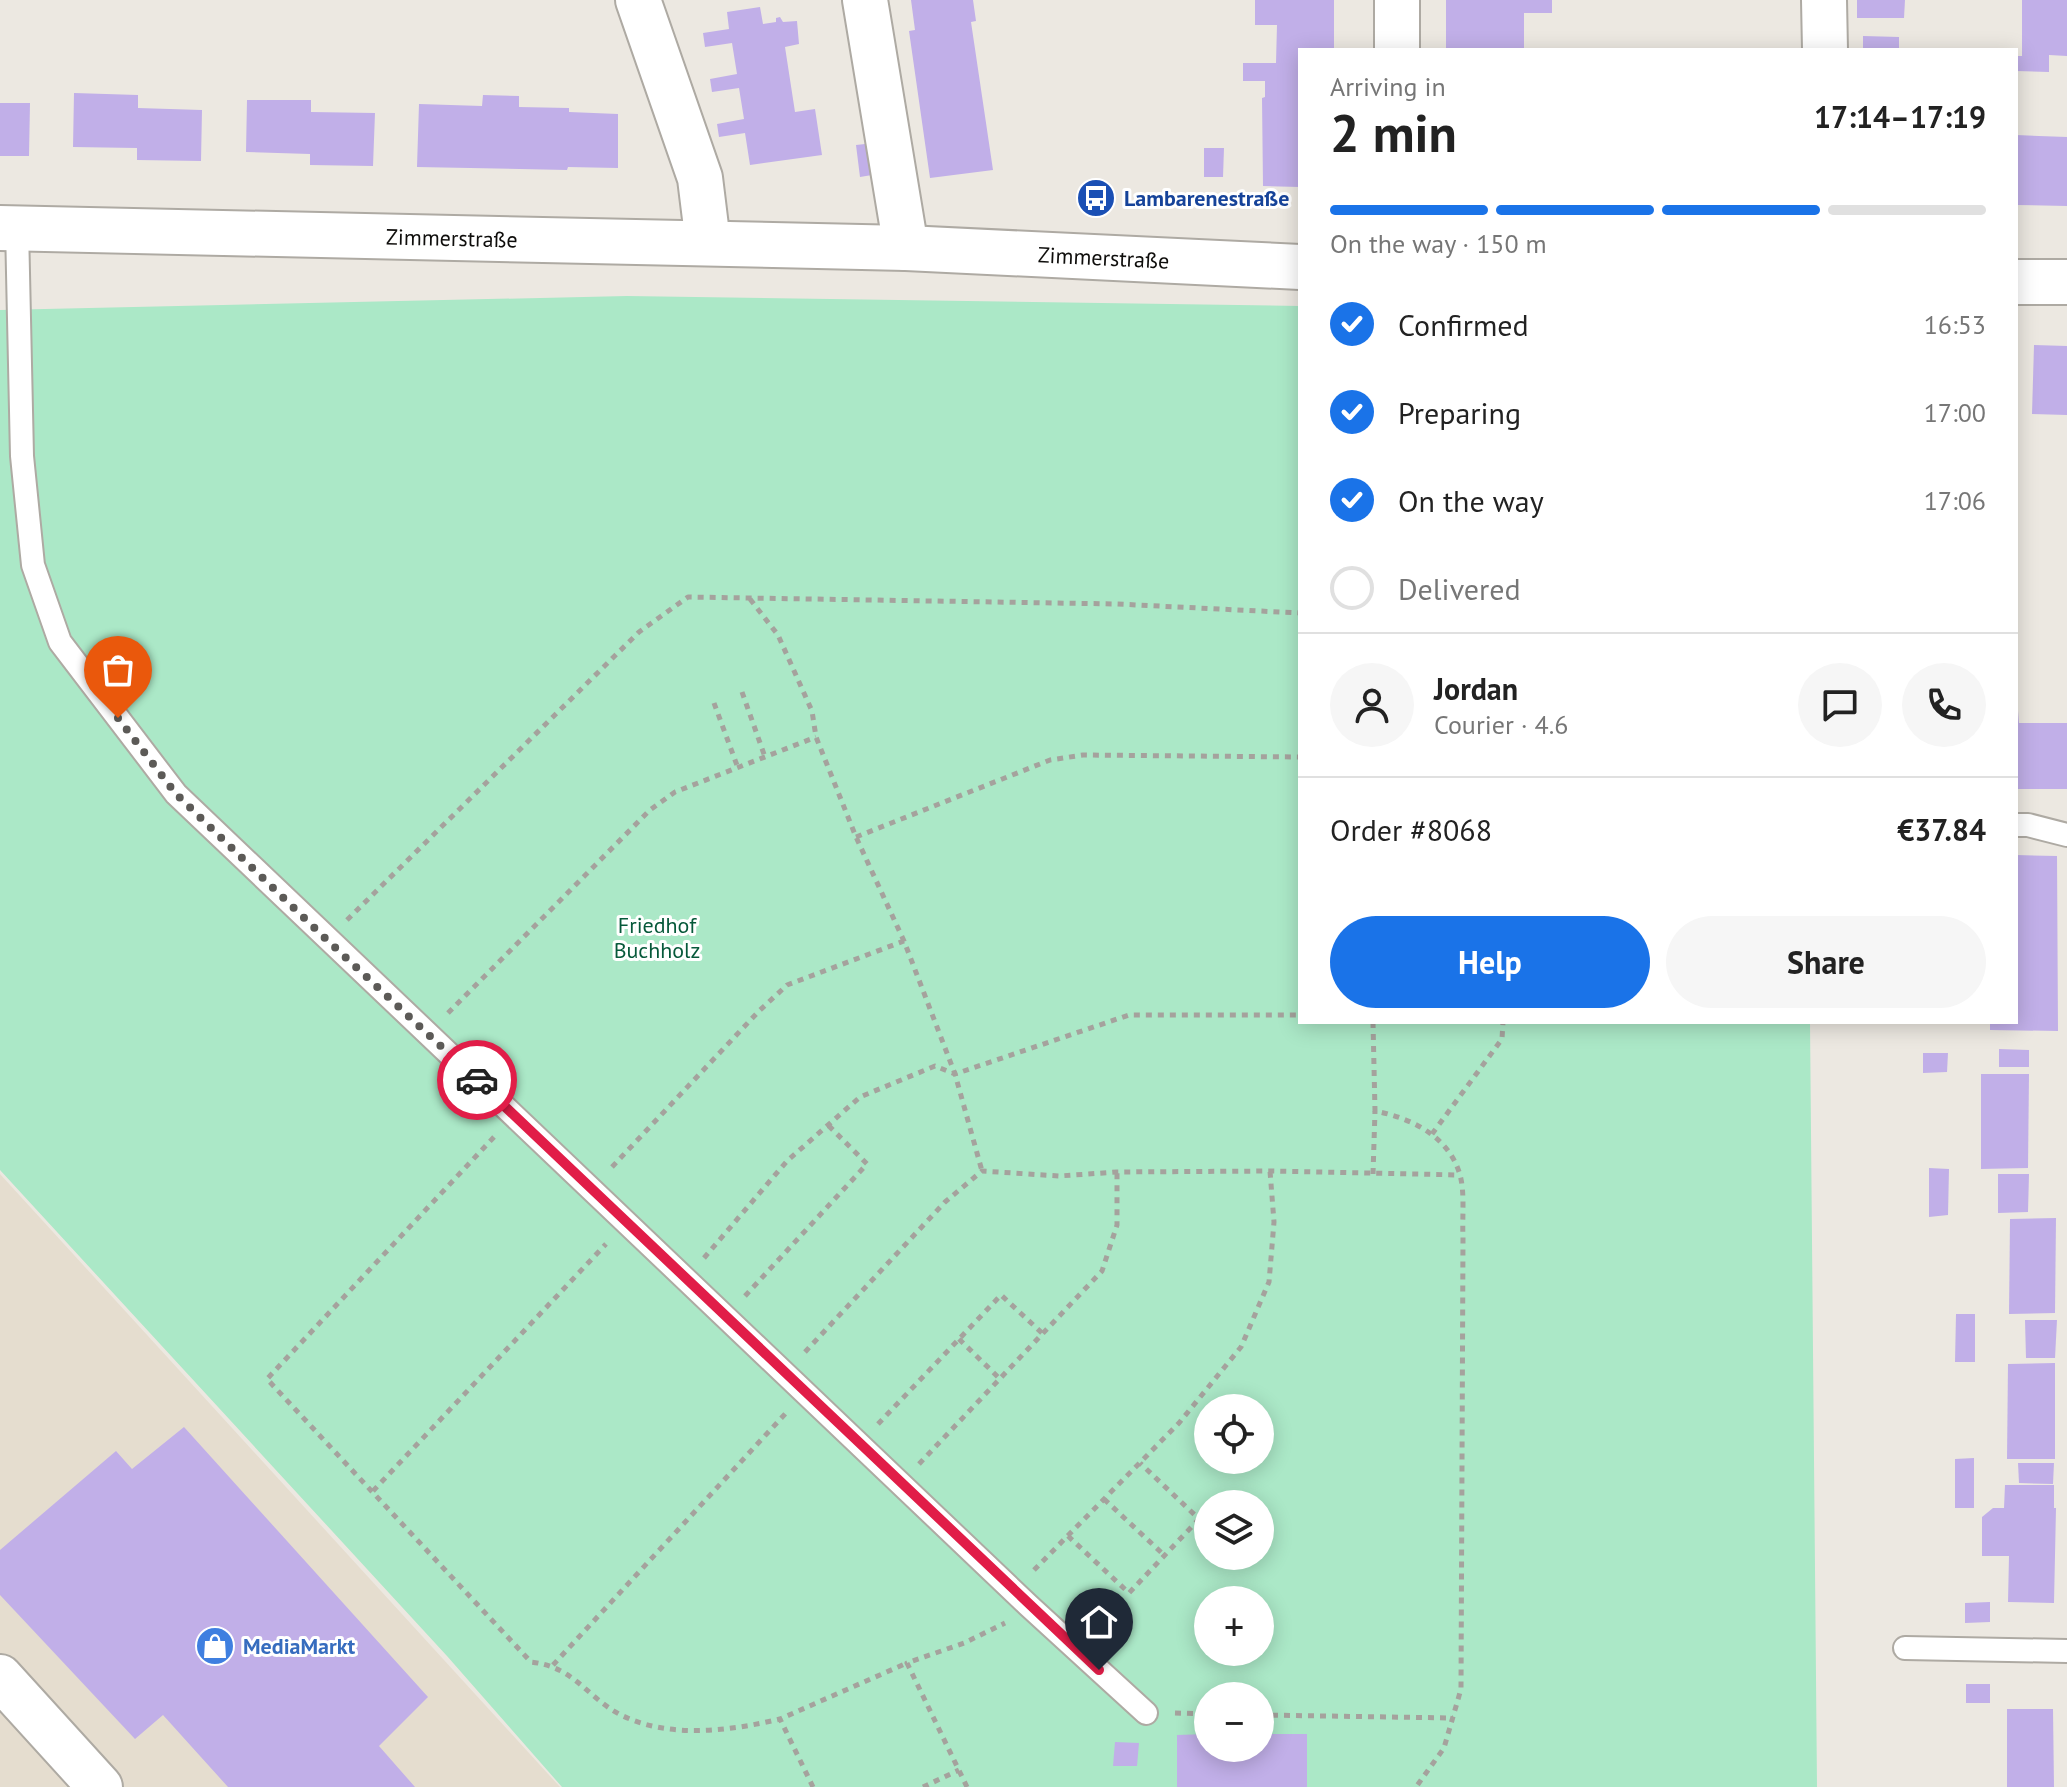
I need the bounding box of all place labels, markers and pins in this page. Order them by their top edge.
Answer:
bus stop icon: Lambarenestraße [1075,177,1117,219]
place label: Lambarenestraße [1124,184,1289,212]
pin [84,636,152,718]
pin [1065,1588,1133,1670]
shop icon: MediaMarkt [194,1625,236,1667]
place label: MediaMarkt [243,1632,356,1660]

